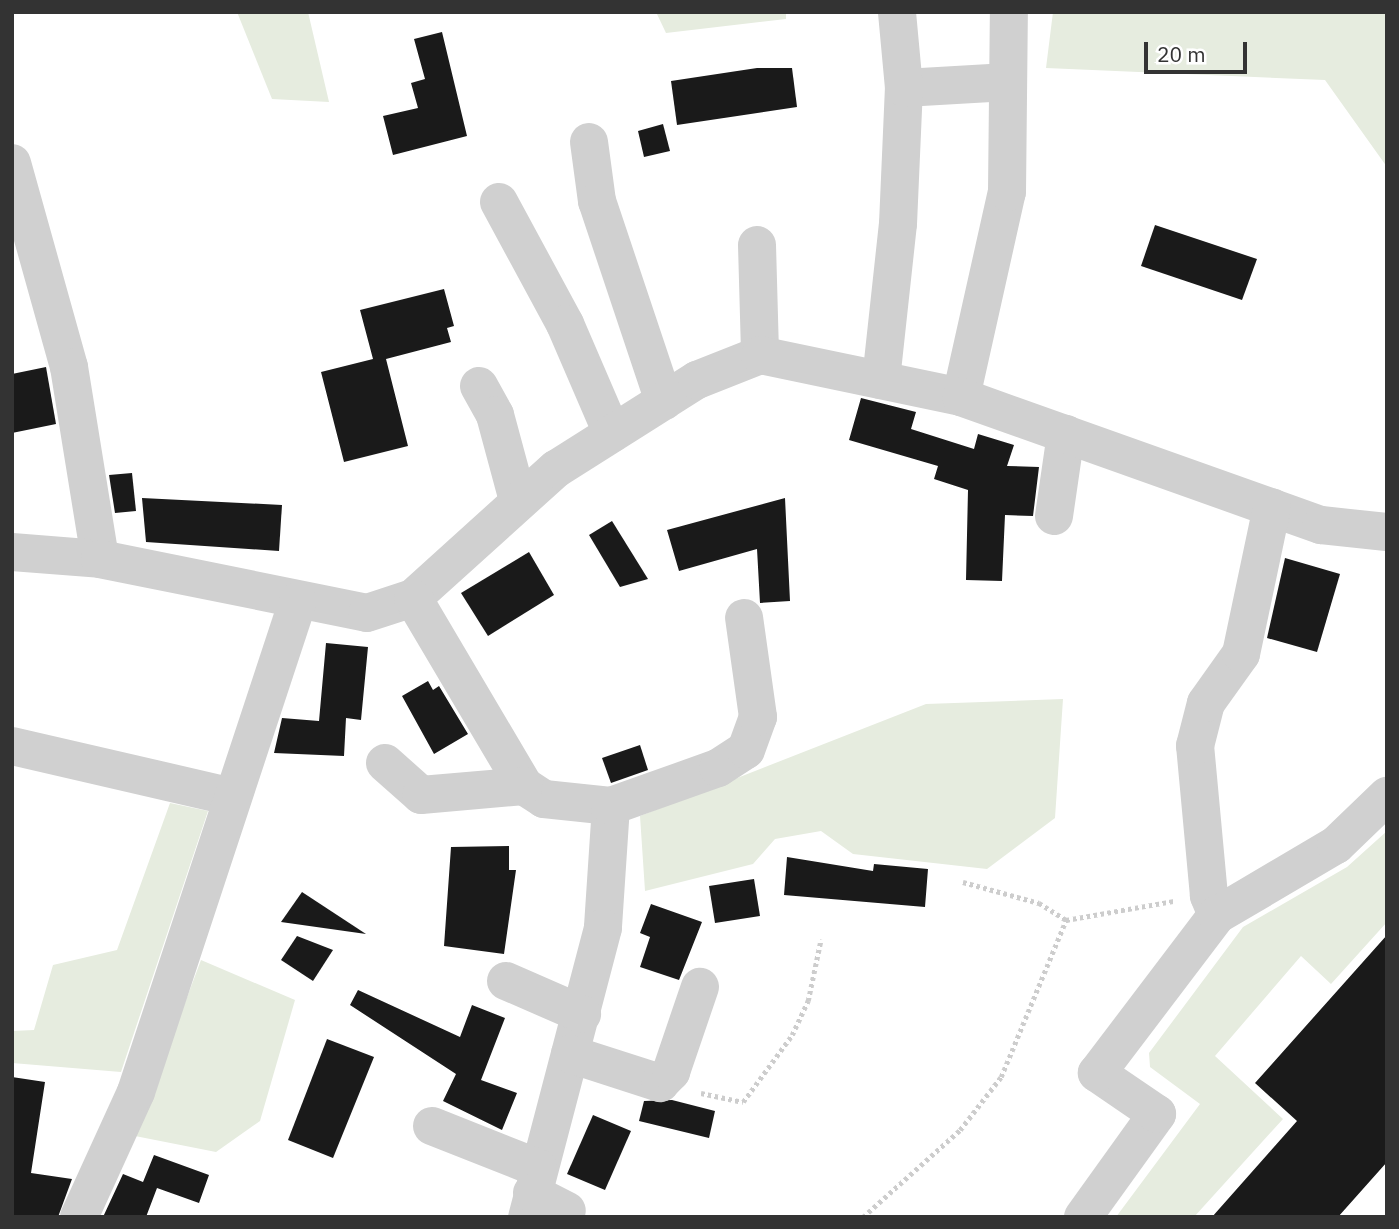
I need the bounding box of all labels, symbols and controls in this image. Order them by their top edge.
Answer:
scale bar [1147,28,1250,72]
text: 20 m [1157,40,1206,68]

